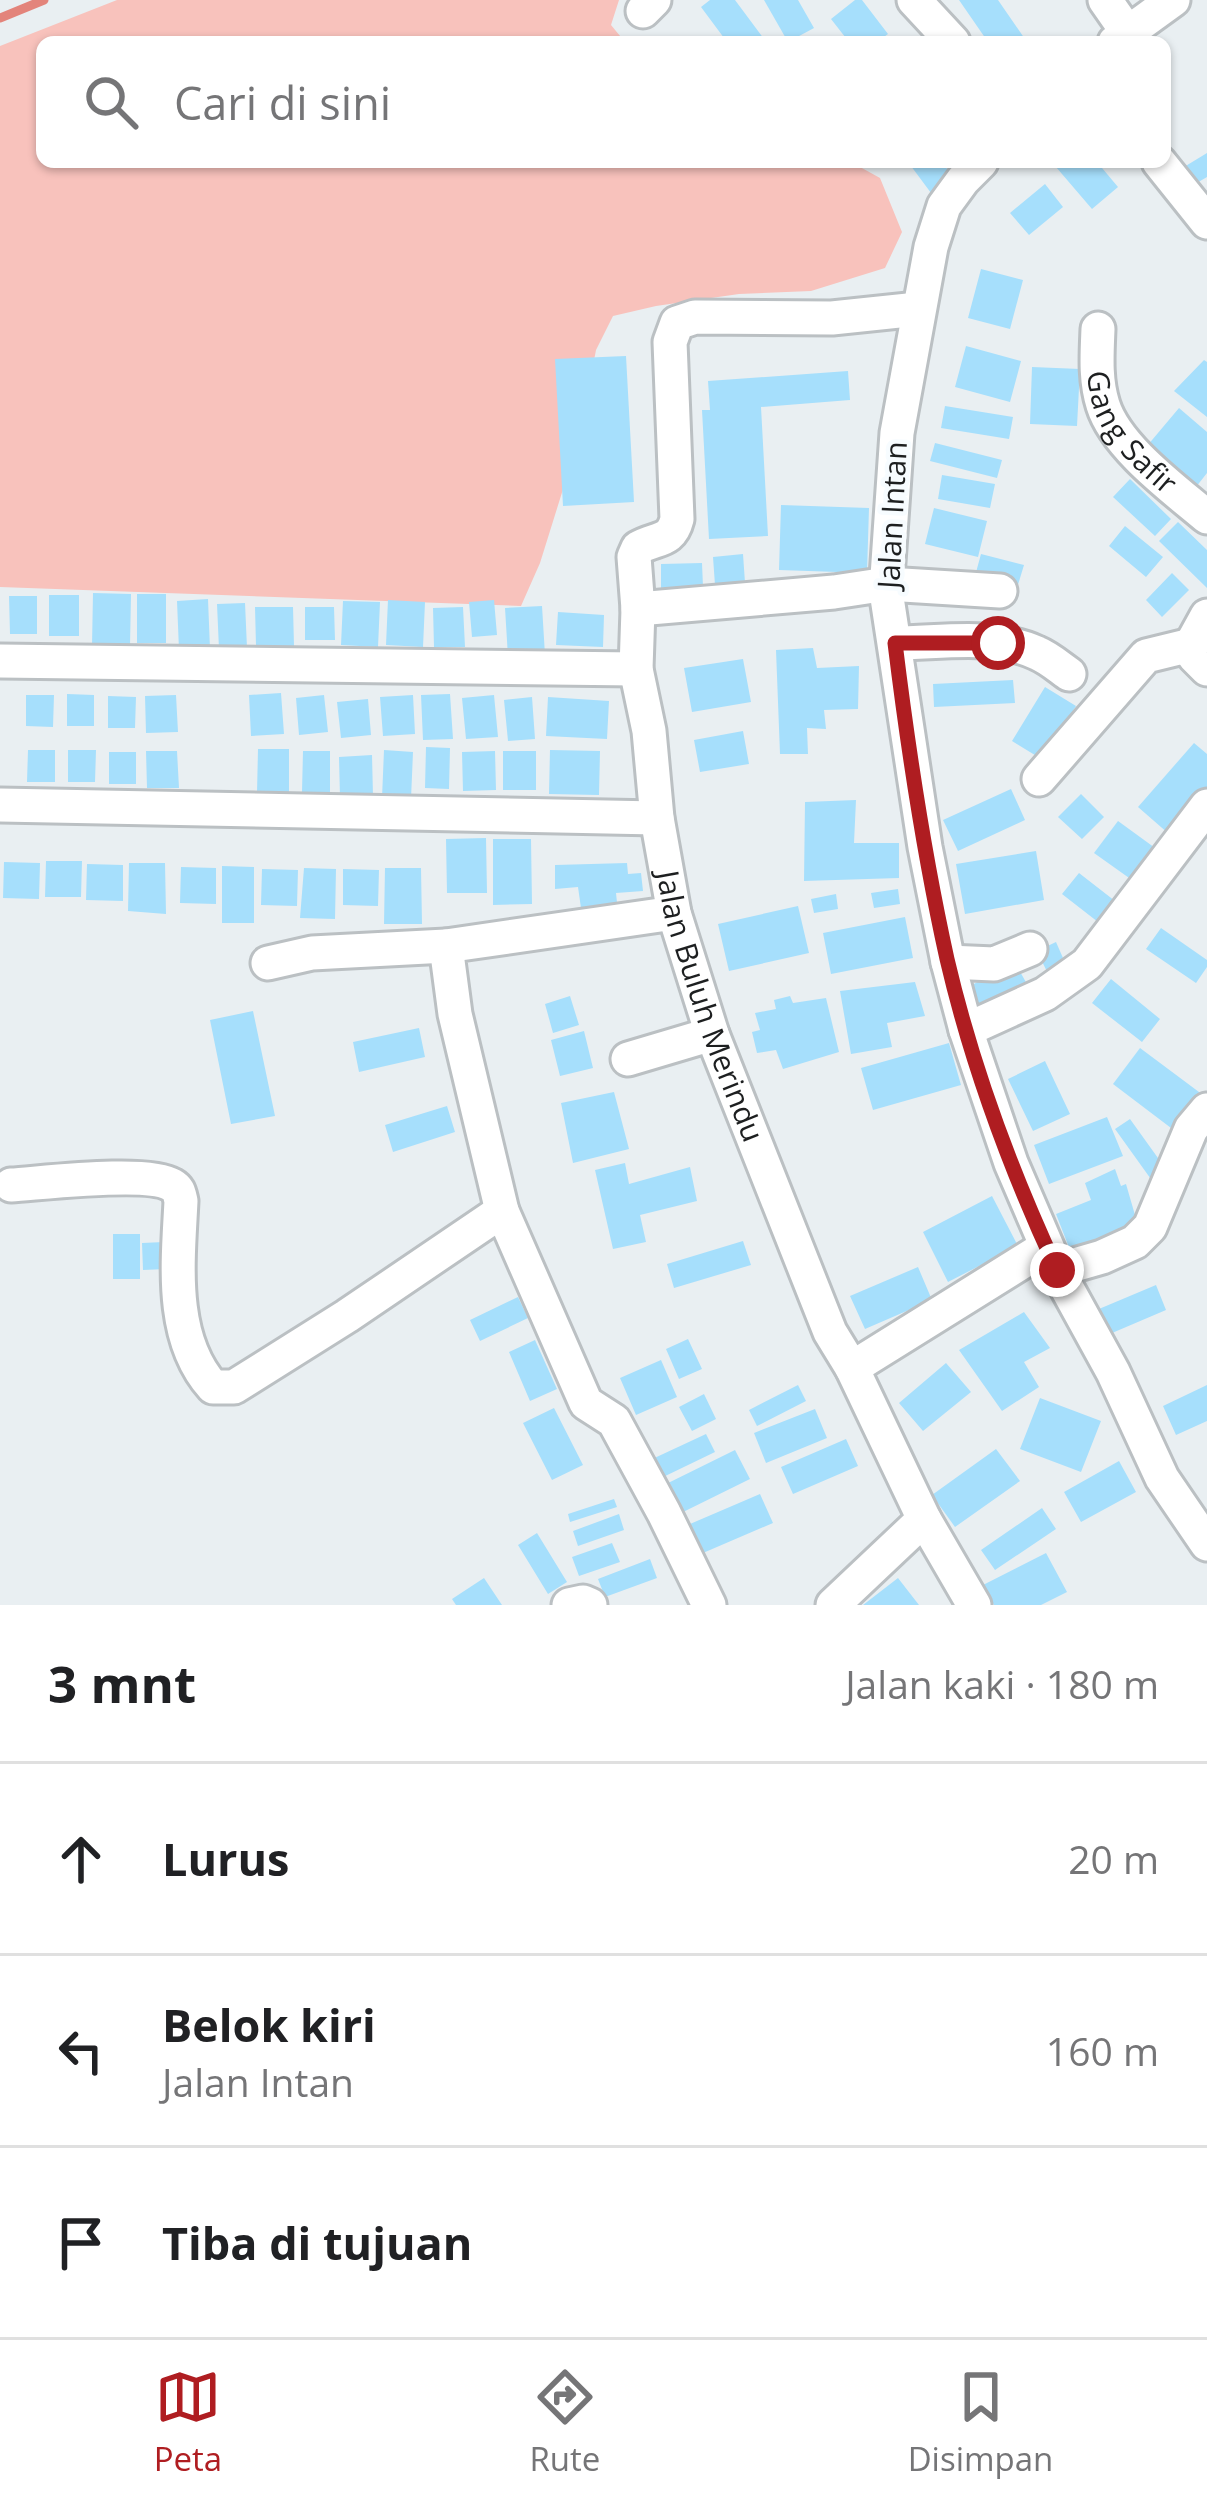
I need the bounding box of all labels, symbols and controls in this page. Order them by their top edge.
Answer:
search box [36,36,1171,168]
icon: search [78,69,144,135]
text: Cari di sini [174,72,391,133]
street label: Gang Safir [1078,368,1187,503]
street label: Jalan Intan [867,440,916,593]
route start [971,616,1025,670]
street label: Jalan Buluh Merindu [647,864,775,1148]
route end [1030,1243,1084,1297]
text: 3 mnt [48,1648,196,1718]
text: Jalan kaki · 180 m [845,1657,1159,1710]
icon: ahead [48,1826,114,1892]
text: Lurus [162,1828,289,1889]
text: 20 m [1068,1832,1159,1885]
text: Belok kiri [162,1994,376,2055]
icon: left [48,2018,114,2084]
text: 160 m [1046,2024,1159,2077]
text: Jalan Intan [162,2055,354,2108]
icon: arrive [48,2210,114,2276]
text: Tiba di tujuan [162,2212,472,2273]
tab: Peta [154,2364,222,2481]
tab: Rute [529,2364,600,2481]
tab: Disimpan [908,2364,1053,2481]

